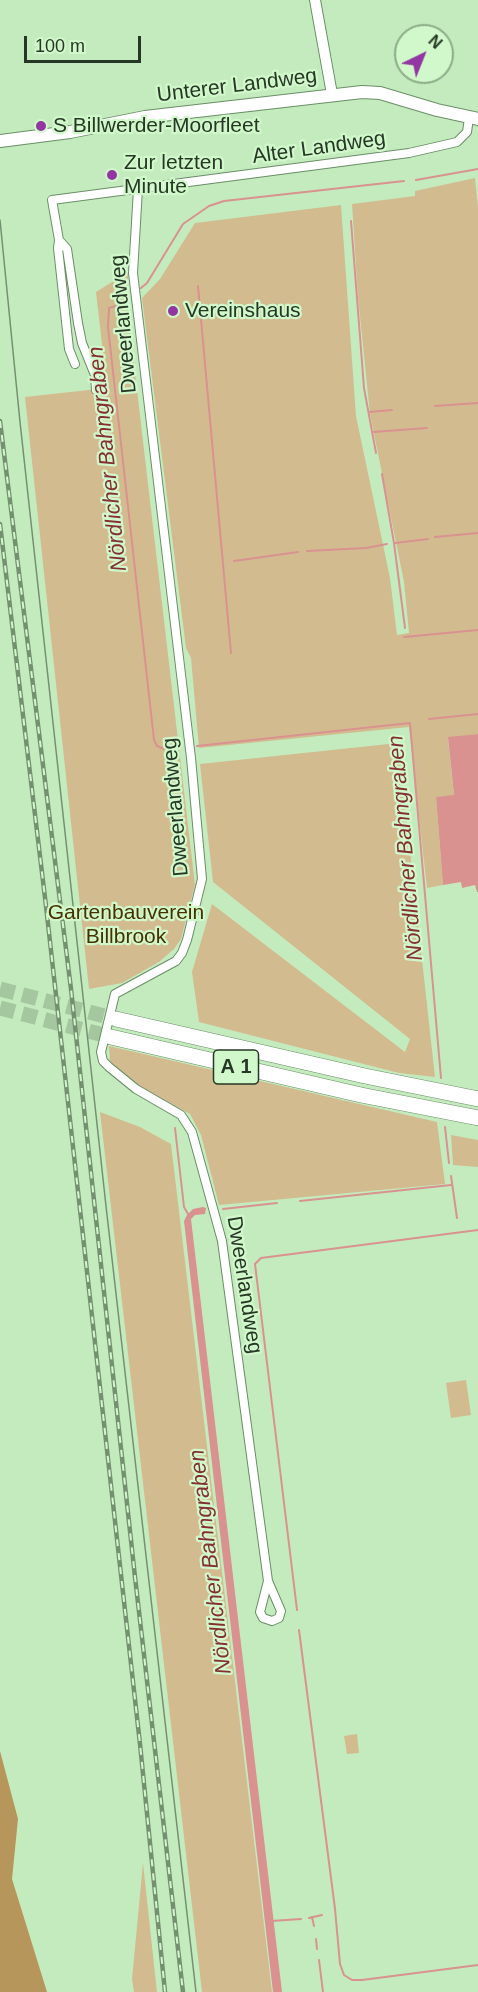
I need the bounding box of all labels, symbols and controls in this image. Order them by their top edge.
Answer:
scale bar [27,24,144,62]
north arrow [394,24,454,84]
text: N [425,32,445,52]
text: 100 m [35,36,85,56]
street label: Unterer Landweg [156,64,318,108]
place label: S Billwerder-Moorfleet [53,113,260,139]
marker: S Billwerder-Moorfleet [34,119,48,133]
street label: Alter Landweg [251,126,387,170]
place label: Zur letzten Minute [124,150,223,200]
marker: Zur letzten Minute [105,168,119,182]
street label: Dweerlandweg [105,254,143,394]
place label: Vereinshaus [185,298,301,324]
marker: Vereinshaus [166,304,180,318]
water label: Nördlicher Bahngraben [83,345,133,573]
water label: Nördlicher Bahngraben [383,734,429,962]
street label: Dweerlandweg [157,737,195,877]
park label: Gartenbauverein Billbrook [48,900,204,950]
road number: A 1 [214,1050,258,1084]
street label: Dweerlandweg [221,1214,267,1356]
water label: Nördlicher Bahngraben [184,1448,238,1676]

